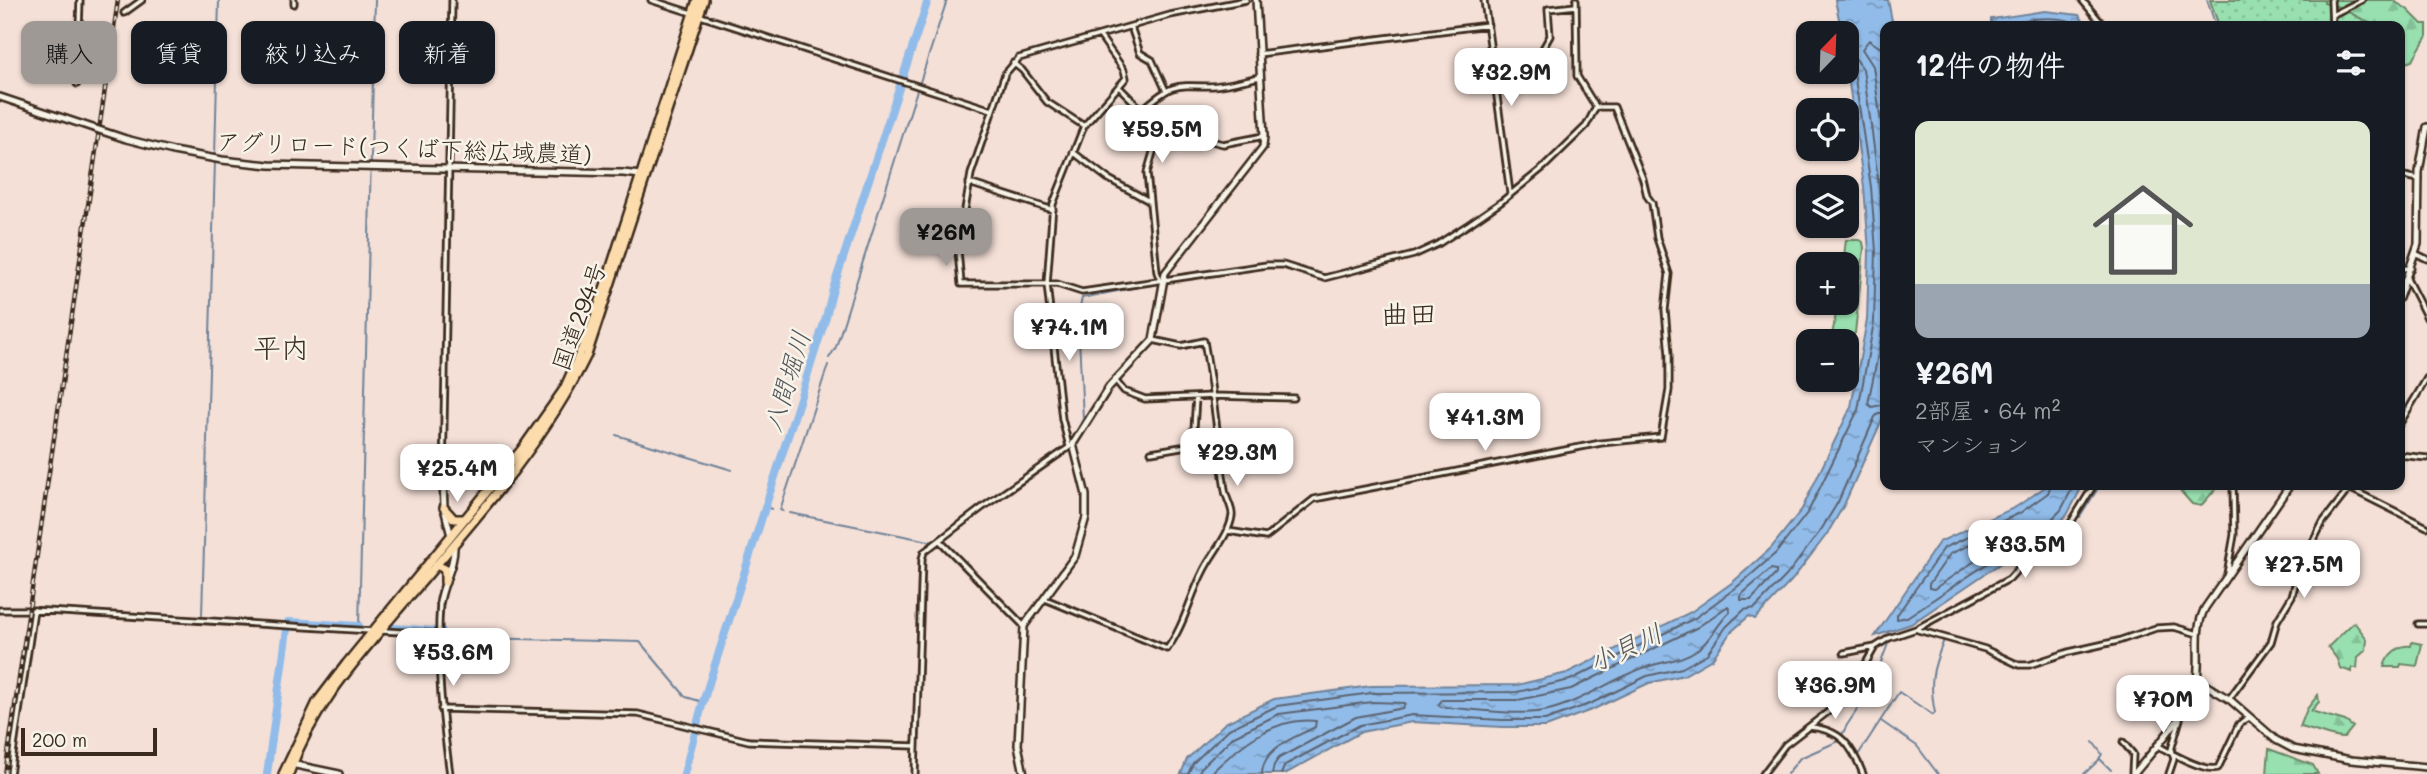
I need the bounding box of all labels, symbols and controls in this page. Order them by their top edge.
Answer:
chip: 購入 [21,21,117,84]
chip: 賃貸 [131,21,227,84]
chip: 絞り込み [241,21,385,84]
chip: 新着 [399,21,495,84]
north arrow [1796,21,1858,84]
map controls [1796,21,1859,392]
text: 12件の物件 [1915,44,2065,84]
icon: filters [2332,44,2370,82]
pin: ¥32.9M [1454,48,1568,108]
text: ¥32.9M [1470,56,1552,86]
button: locate [1796,98,1859,161]
pin: ¥59.5M [1105,106,1219,165]
text: ¥59.5M [1121,113,1203,143]
street label: アグリロード(つくば下総広域農道) [216,125,592,169]
icon: home [2080,167,2206,293]
button: layers [1796,175,1859,238]
pin: ¥26M [905,208,987,268]
text: ¥26M [916,216,976,246]
button: + [1796,252,1859,315]
street label: 国道294号 [544,257,612,375]
district label: 曲田 [1381,295,1437,331]
pin: ¥74.1M [1012,304,1126,363]
text: ¥74.1M [1030,311,1108,341]
water label: 八間堀川 [755,326,817,436]
district label: 平内 [253,329,309,365]
button: − [1796,329,1859,392]
text: ¥26M [1915,352,1994,392]
pin: ¥41.3M [1428,393,1542,453]
text: 2部屋 · 64 m² [1915,395,2060,425]
text: ¥41.3M [1445,401,1525,431]
pin: ¥29.3M [1180,428,1294,488]
text: マンション [1915,429,2029,459]
text: ¥29.3M [1196,436,1278,466]
pin: ¥25.4M [400,444,514,504]
text: ¥25.4M [416,452,498,482]
pin: ¥33.5M [1968,520,2082,580]
text: ¥33.5M [1984,528,2066,558]
pin: ¥27.5M [2247,540,2361,600]
text: ¥27.5M [2264,548,2344,578]
water label: 小貝川 [1582,615,1668,679]
pin: ¥53.6M [396,628,510,688]
text: ¥53.6M [412,636,494,666]
pin: ¥36.9M [1778,662,1892,721]
text: ¥36.9M [1794,669,1876,699]
pin: ¥70M [2122,676,2204,735]
text: ¥70M [2132,683,2194,713]
scale bar [21,725,158,757]
text: 200 m [32,727,87,752]

